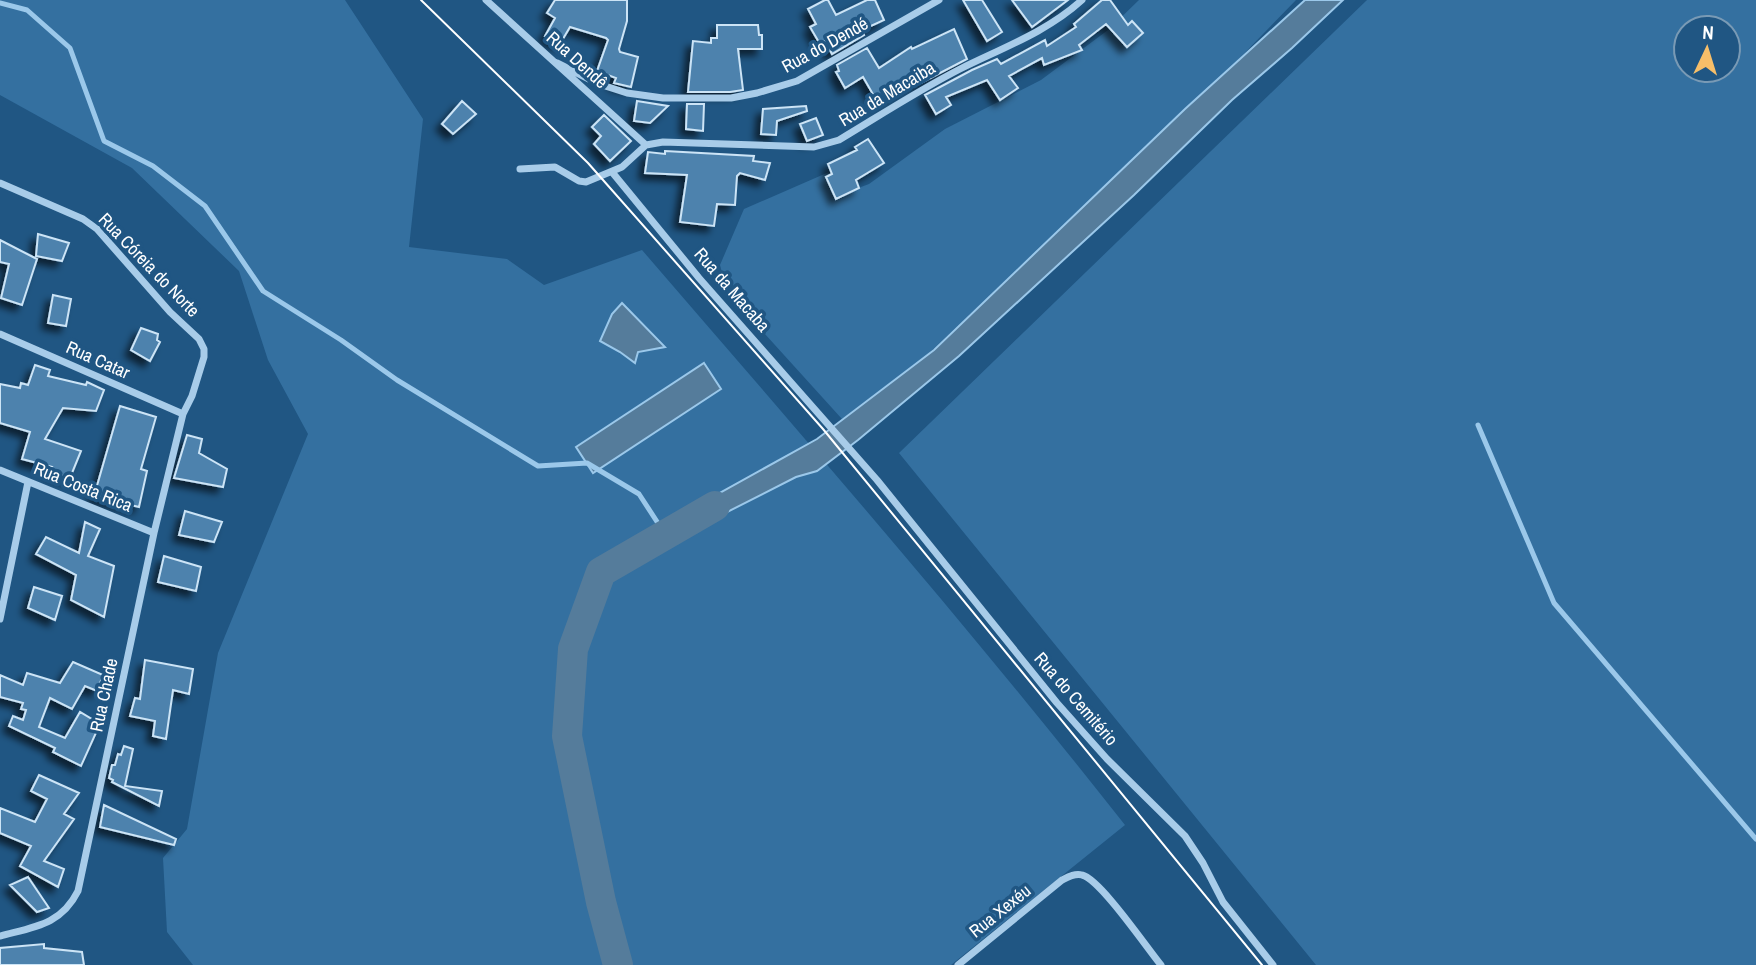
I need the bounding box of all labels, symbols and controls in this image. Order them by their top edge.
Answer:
street label: Rua do Dendé [777,11,872,79]
north arrow [1672,14,1742,84]
text: N [1702,19,1715,45]
street label: Rua Dendê [541,25,613,94]
street label: Rua da Macaiba [834,55,940,132]
street label: Rua Córeia do Norte [93,207,206,322]
street label: Rua da Macaba [689,242,776,337]
street label: Rua Catar [62,334,134,385]
street label: Rua Costa Rica [30,455,136,518]
street label: Rua do Cemitério [1029,647,1124,751]
street label: Rua Chade [84,656,124,734]
street label: Rua Xexéu [964,878,1036,943]

